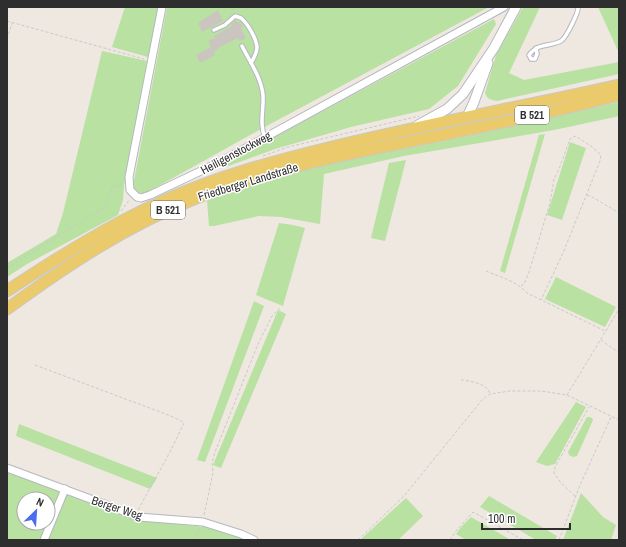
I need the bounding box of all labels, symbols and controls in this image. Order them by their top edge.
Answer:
road number: B 521 [515,106,549,124]
street label: Heiligenstockweg [198,127,275,178]
street label: Friedberger Landstraße [196,159,300,205]
road number: B 521 [151,201,185,219]
north arrow [16,491,56,531]
street label: Berger Weg [90,492,145,524]
text: N [34,494,46,510]
scale bar [482,505,570,531]
text: 100 m [488,511,515,527]

